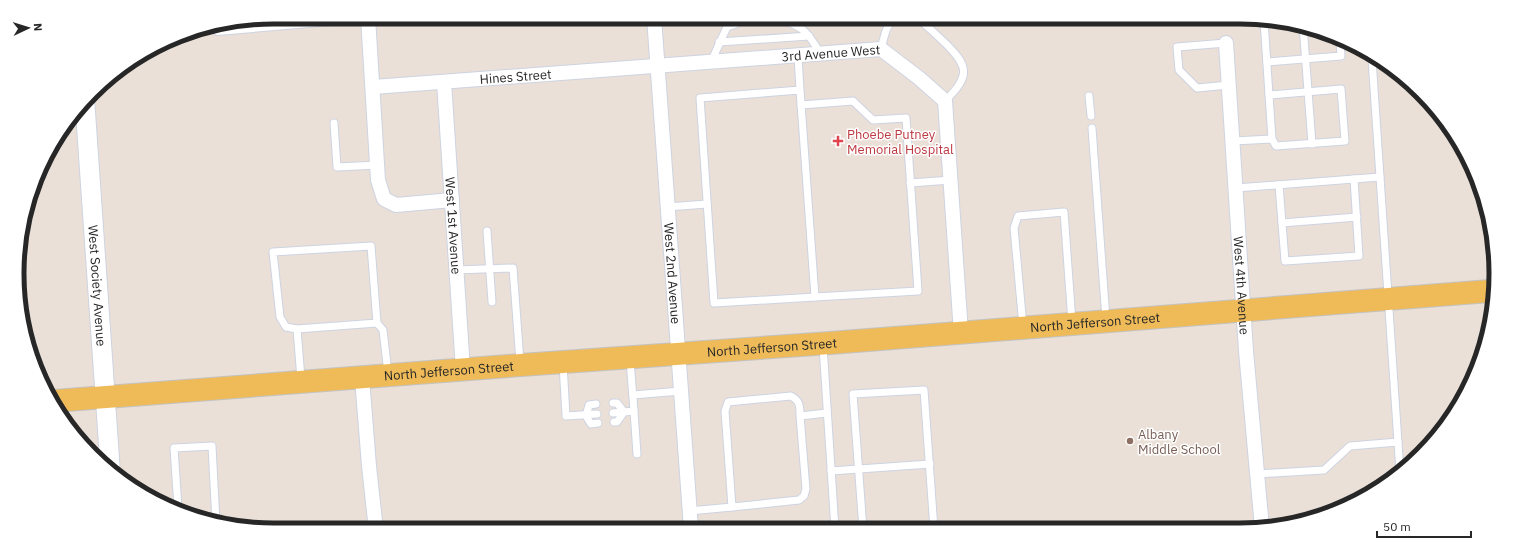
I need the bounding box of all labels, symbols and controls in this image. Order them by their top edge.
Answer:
north arrow [8,8,48,48]
text: N [31,23,45,32]
street label: 3rd Avenue West [781,41,881,65]
street label: Hines Street [479,65,552,87]
place label: Phoebe Putney Memorial Hospital [847,126,954,158]
marker: Phoebe Putney Memorial Hospital [832,135,844,147]
street label: West 1st Avenue [442,176,465,275]
street label: West 2nd Avenue [660,222,685,325]
street label: West Society Avenue [85,224,110,347]
street label: West 4th Avenue [1230,236,1253,335]
street label: North Jefferson Street [1029,309,1161,336]
street label: North Jefferson Street [706,334,838,360]
street label: North Jefferson Street [383,357,514,384]
place label: Albany Middle School [1138,426,1221,458]
marker: Albany Middle School [1125,436,1135,446]
scale bar [1377,513,1471,539]
text: 50 m [1383,519,1411,534]

